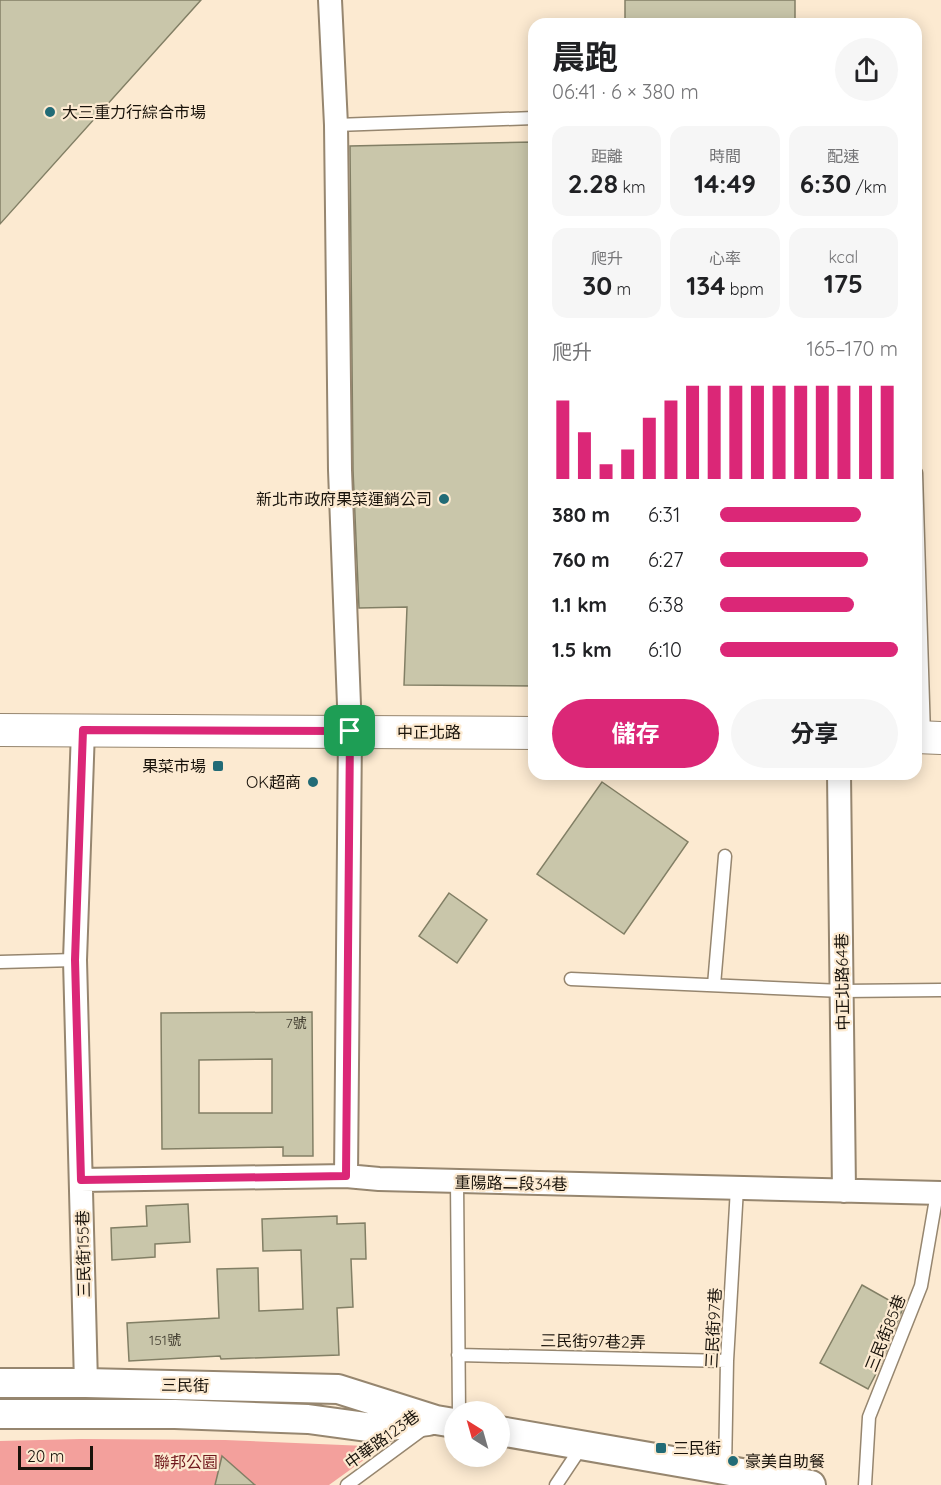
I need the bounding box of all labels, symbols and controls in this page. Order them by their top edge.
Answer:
text: 晨跑 [552,36,618,77]
button: share [835,38,898,101]
text: 06:41 · 6 × 380 m [552,79,699,104]
place label: 大三重力行綜合市場 [62,102,206,122]
marker: 大三重力行綜合市場 [43,105,57,119]
text: 距離 [591,146,623,166]
text: 時間 [709,146,741,166]
text: 配速 [827,146,859,166]
text: 2.28 [568,167,618,200]
text: 14:49 [694,167,756,200]
text: 6:30 [800,167,851,200]
text: km [618,177,646,197]
text: /km [851,177,887,197]
text: kcal [828,247,858,267]
text: 爬升 [591,248,623,268]
text: 心率 [709,248,741,268]
text: 175 [824,267,863,300]
text: 30 [582,269,612,302]
text: 134 [686,269,726,302]
text: m [612,279,631,299]
text: bpm [726,279,764,299]
text: 165–170 m [806,336,898,361]
text: 爬升 [552,339,592,364]
place label: 新北市政府果菜運銷公司 [256,489,432,509]
marker: 新北市政府果菜運銷公司 [437,492,451,506]
text: 380 m [552,502,610,527]
text: 6:31 [648,502,680,527]
text: 760 m [552,547,610,572]
text: 6:27 [648,547,683,572]
text: 1.1 km [552,592,607,617]
text: 6:38 [648,592,684,617]
text: 1.5 km [552,637,612,662]
text: 6:10 [648,637,682,662]
button: 儲存 [552,699,719,768]
button: 分享 [731,699,898,768]
pin [324,705,375,756]
icon: arrive [333,714,366,747]
street label: 中正北路 [397,722,461,742]
place label: 果菜市場 [142,756,206,776]
marker: 果菜市場 [211,759,225,773]
place label: OK超商 [246,772,301,792]
marker: OK超商 [306,775,320,789]
street label: 中正北路64巷 [831,933,853,1031]
house number: 7號 [285,1014,307,1032]
street label: 重陽路二段34巷 [454,1172,568,1194]
street label: 三民街155巷 [72,1210,94,1298]
street label: 三民街97巷 [701,1287,725,1369]
street label: 三民街85巷 [860,1292,910,1374]
street label: 三民街97巷2弄 [540,1330,646,1352]
house number: 151號 [149,1331,181,1349]
street label: 三民街 [161,1375,209,1395]
north arrow [444,1401,510,1467]
map controls [444,1401,510,1467]
street label: 中華路123巷 [341,1405,423,1473]
place label: 三民街 [673,1438,721,1458]
marker: 三民街 [654,1441,668,1455]
scale bar [18,1443,93,1470]
text: 20 m [27,1446,64,1466]
place label: 豪美自助餐 [745,1451,825,1471]
park label: 聯邦公園 [154,1452,218,1472]
marker: 豪美自助餐 [726,1454,740,1468]

